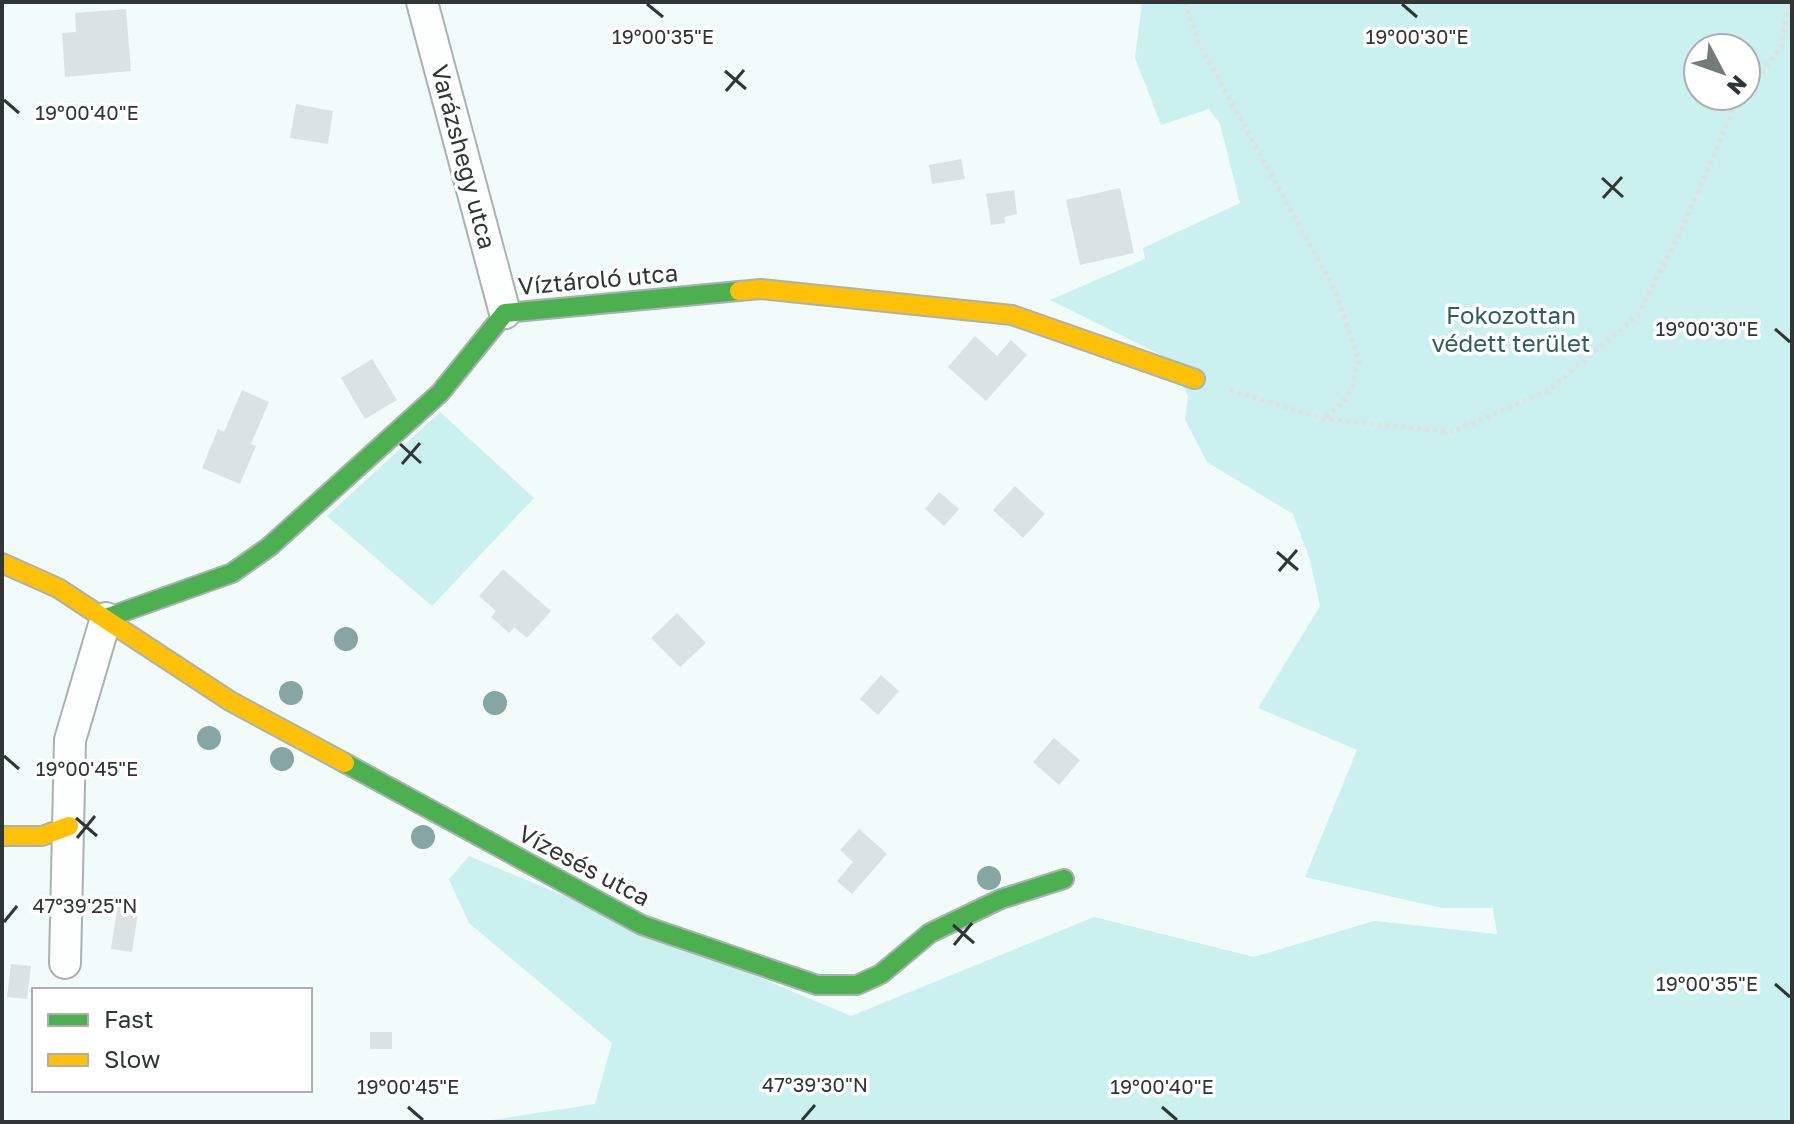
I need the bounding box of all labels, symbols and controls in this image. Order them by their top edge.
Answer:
text: 19°00'35"E [612,24,714,48]
text: 19°00'30"E [1366,24,1468,48]
north arrow [1682,32,1762,112]
street label: Varázshegy utca [426,61,503,252]
text: N [1722,70,1753,101]
text: 19°00'40"E [35,100,139,124]
street label: Víztároló utca [517,257,679,300]
park label: Fokozottan védett terület [1432,300,1590,357]
text: 19°00'30"E [1656,316,1758,340]
text: 19°00'45"E [36,756,138,780]
street label: Vízesés utca [514,818,655,911]
text: 47°39'25"N [33,893,138,917]
text: 19°00'35"E [1656,971,1758,995]
legend [32,988,312,1092]
text: Fast [104,1004,154,1033]
text: Slow [104,1044,160,1073]
text: 47°39'30"N [762,1072,868,1096]
text: 19°00'45"E [357,1074,459,1098]
text: 19°00'40"E [1110,1074,1214,1098]

